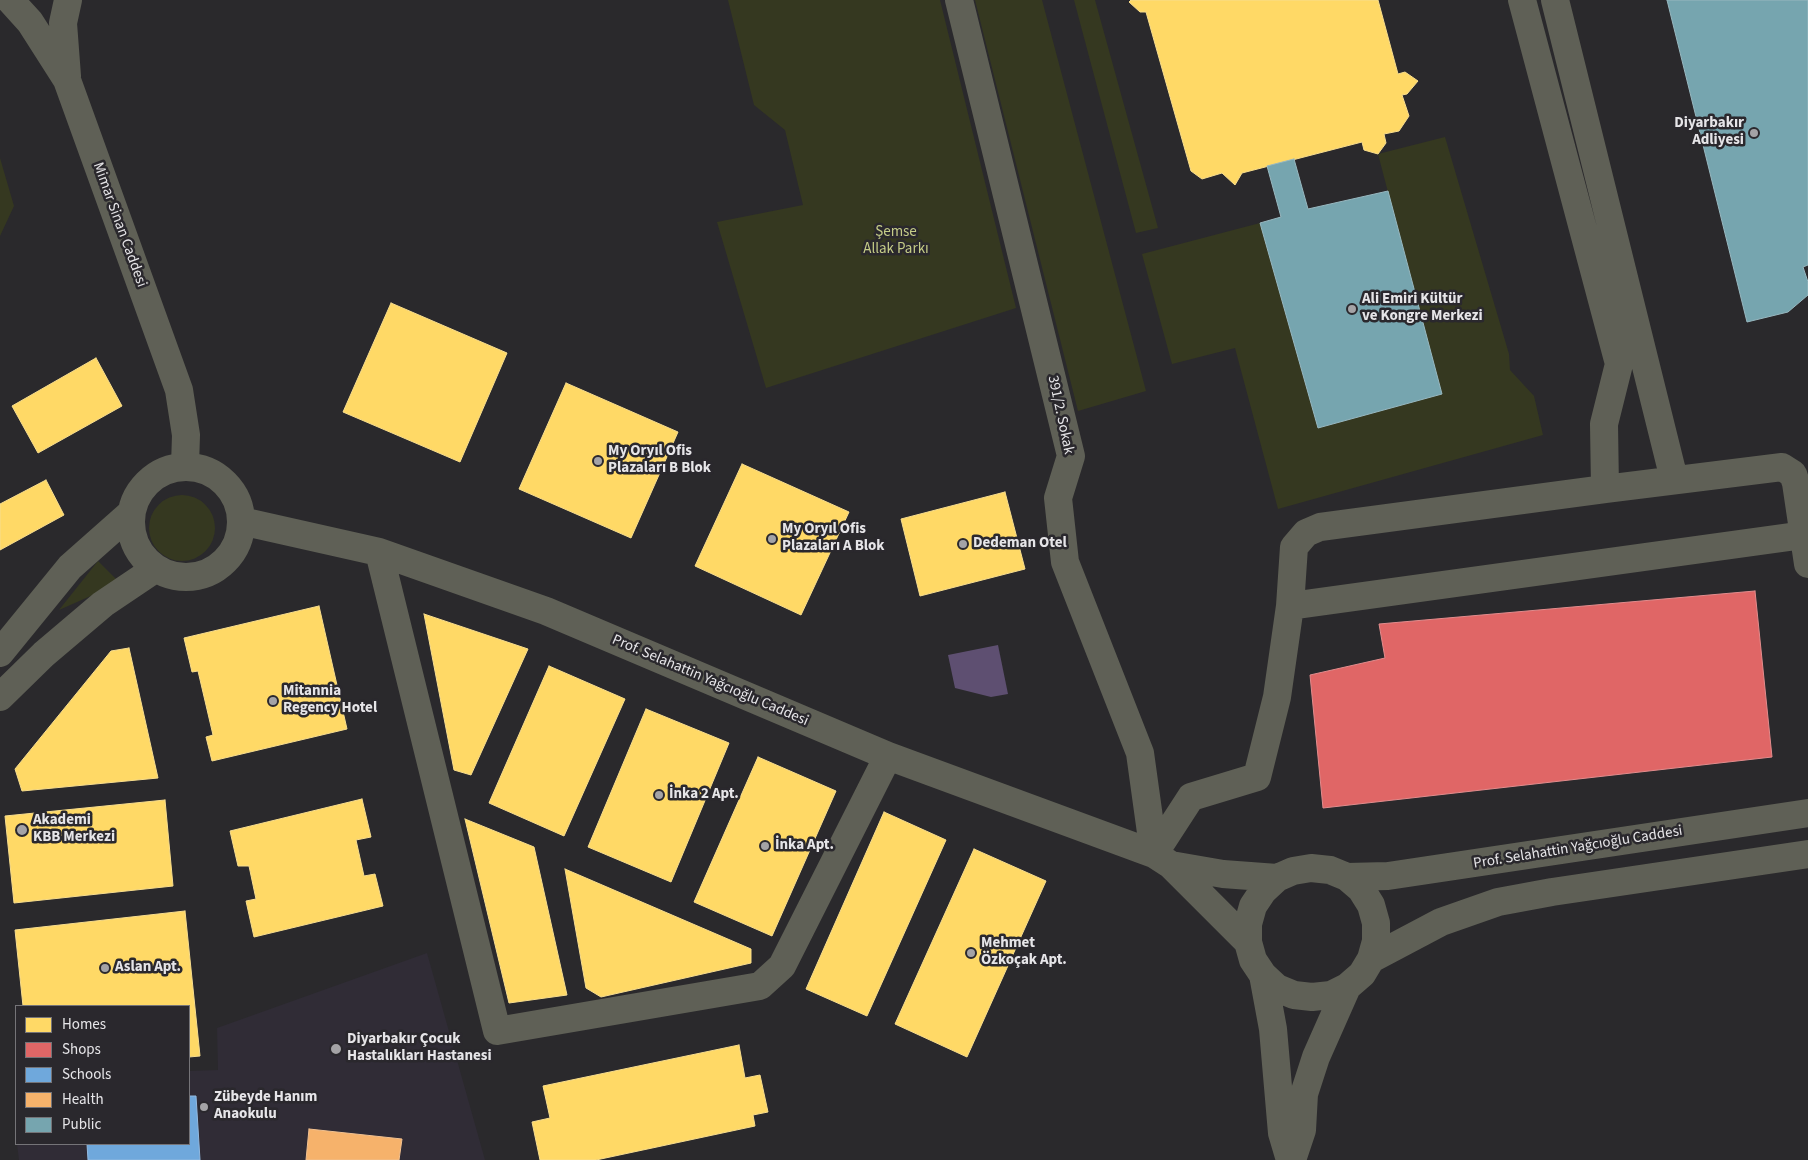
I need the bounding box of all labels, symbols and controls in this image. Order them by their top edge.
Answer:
place label: Diyarbakır Adliyesi [1674,115,1744,150]
marker: Diyarbakır Adliyesi [1748,127,1760,139]
street label: Mimar Sinan Caddesi [88,160,150,290]
park label: Şemse Allak Parkı [863,224,929,259]
place label: Ali Emiri Kültür ve Kongre Merkezi [1362,291,1483,326]
marker: Ali Emiri Kültür ve Kongre Merkezi [1346,303,1358,315]
street label: 391/2. Sokak [1043,374,1077,456]
place label: My Oryıl Ofis Plazaları B Blok [608,443,711,478]
marker: My Oryıl Ofis Plazaları B Blok [592,455,604,467]
place label: My Oryıl Ofis Plazaları A Blok [782,521,885,556]
marker: My Oryıl Ofis Plazaları A Blok [766,533,778,545]
place label: Dedeman Otel [973,535,1067,553]
marker: Dedeman Otel [957,538,969,550]
street label: Prof. Selahattin Yağcıoğlu Caddesi [609,631,811,731]
place label: Mitannia Regency Hotel [283,683,377,718]
marker: Mitannia Regency Hotel [267,695,279,707]
place label: İnka 2 Apt. [669,786,739,804]
marker: İnka 2 Apt. [653,789,665,801]
place label: Akademi KBB Merkezi [33,812,115,847]
marker: Akademi KBB Merkezi [15,823,29,837]
street label: Prof. Selahattin Yağcıoğlu Caddesi [1472,823,1684,873]
place label: İnka Apt. [775,837,834,855]
marker: İnka Apt. [759,840,771,852]
place label: Mehmet Özkoçak Apt. [981,935,1067,970]
marker: Mehmet Özkoçak Apt. [965,947,977,959]
place label: Aslan Apt. [115,959,181,977]
marker: Aslan Apt. [99,962,111,974]
legend [15,1005,190,1145]
text: Homes [62,1014,106,1035]
place label: Diyarbakır Çocuk Hastalıkları Hastanesi [347,1031,492,1066]
text: Shops [62,1039,101,1060]
marker: Diyarbakır Çocuk Hastalıkları Hastanesi [329,1042,343,1056]
text: Schools [62,1064,111,1085]
text: Health [62,1089,104,1110]
place label: Zübeyde Hanım Anaokulu [214,1089,317,1124]
marker: Zübeyde Hanım Anaokulu [198,1101,210,1113]
text: Public [62,1114,101,1135]

